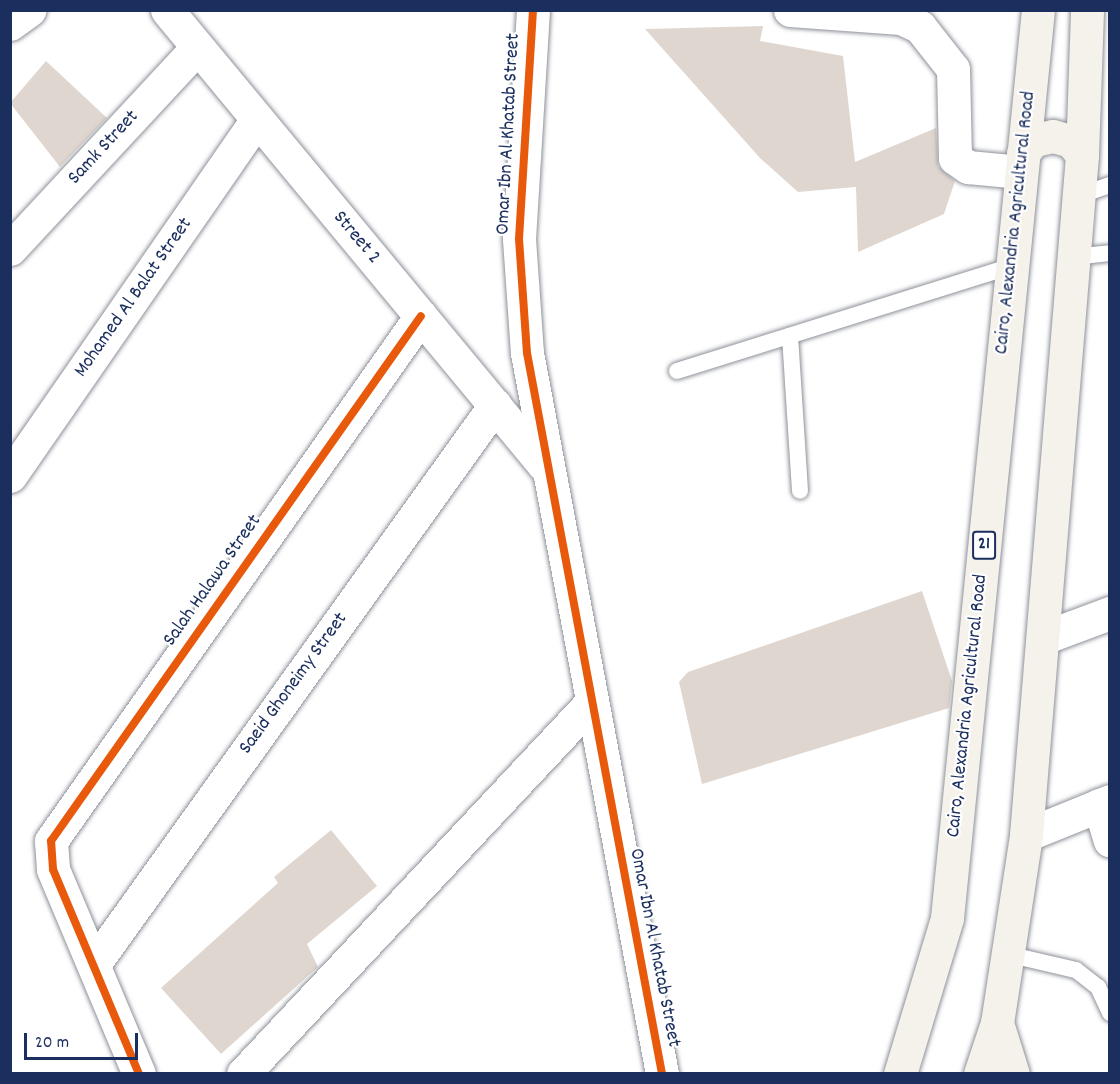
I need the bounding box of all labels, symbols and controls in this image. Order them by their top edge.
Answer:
street label: Omar Ibn Al Khatab Street [492,33,526,235]
street label: Cairo, Alexandria Agricultural Road [990,90,1042,356]
street label: Samk Street [63,106,145,190]
street label: Street 2 [327,207,385,269]
street label: Mohamed Al Balat Street [70,214,198,382]
street label: Salah Halawa Street [159,511,267,651]
road number: 21 [972,530,996,560]
street label: Cairo, Alexandria Agricultural Road [942,573,994,839]
street label: Saeid Ghoneimy Street [234,608,354,760]
street label: Omar Ibn Al Khatab Street [623,847,685,1049]
scale bar [27,1021,141,1059]
text: 20 m [35,1031,69,1056]

